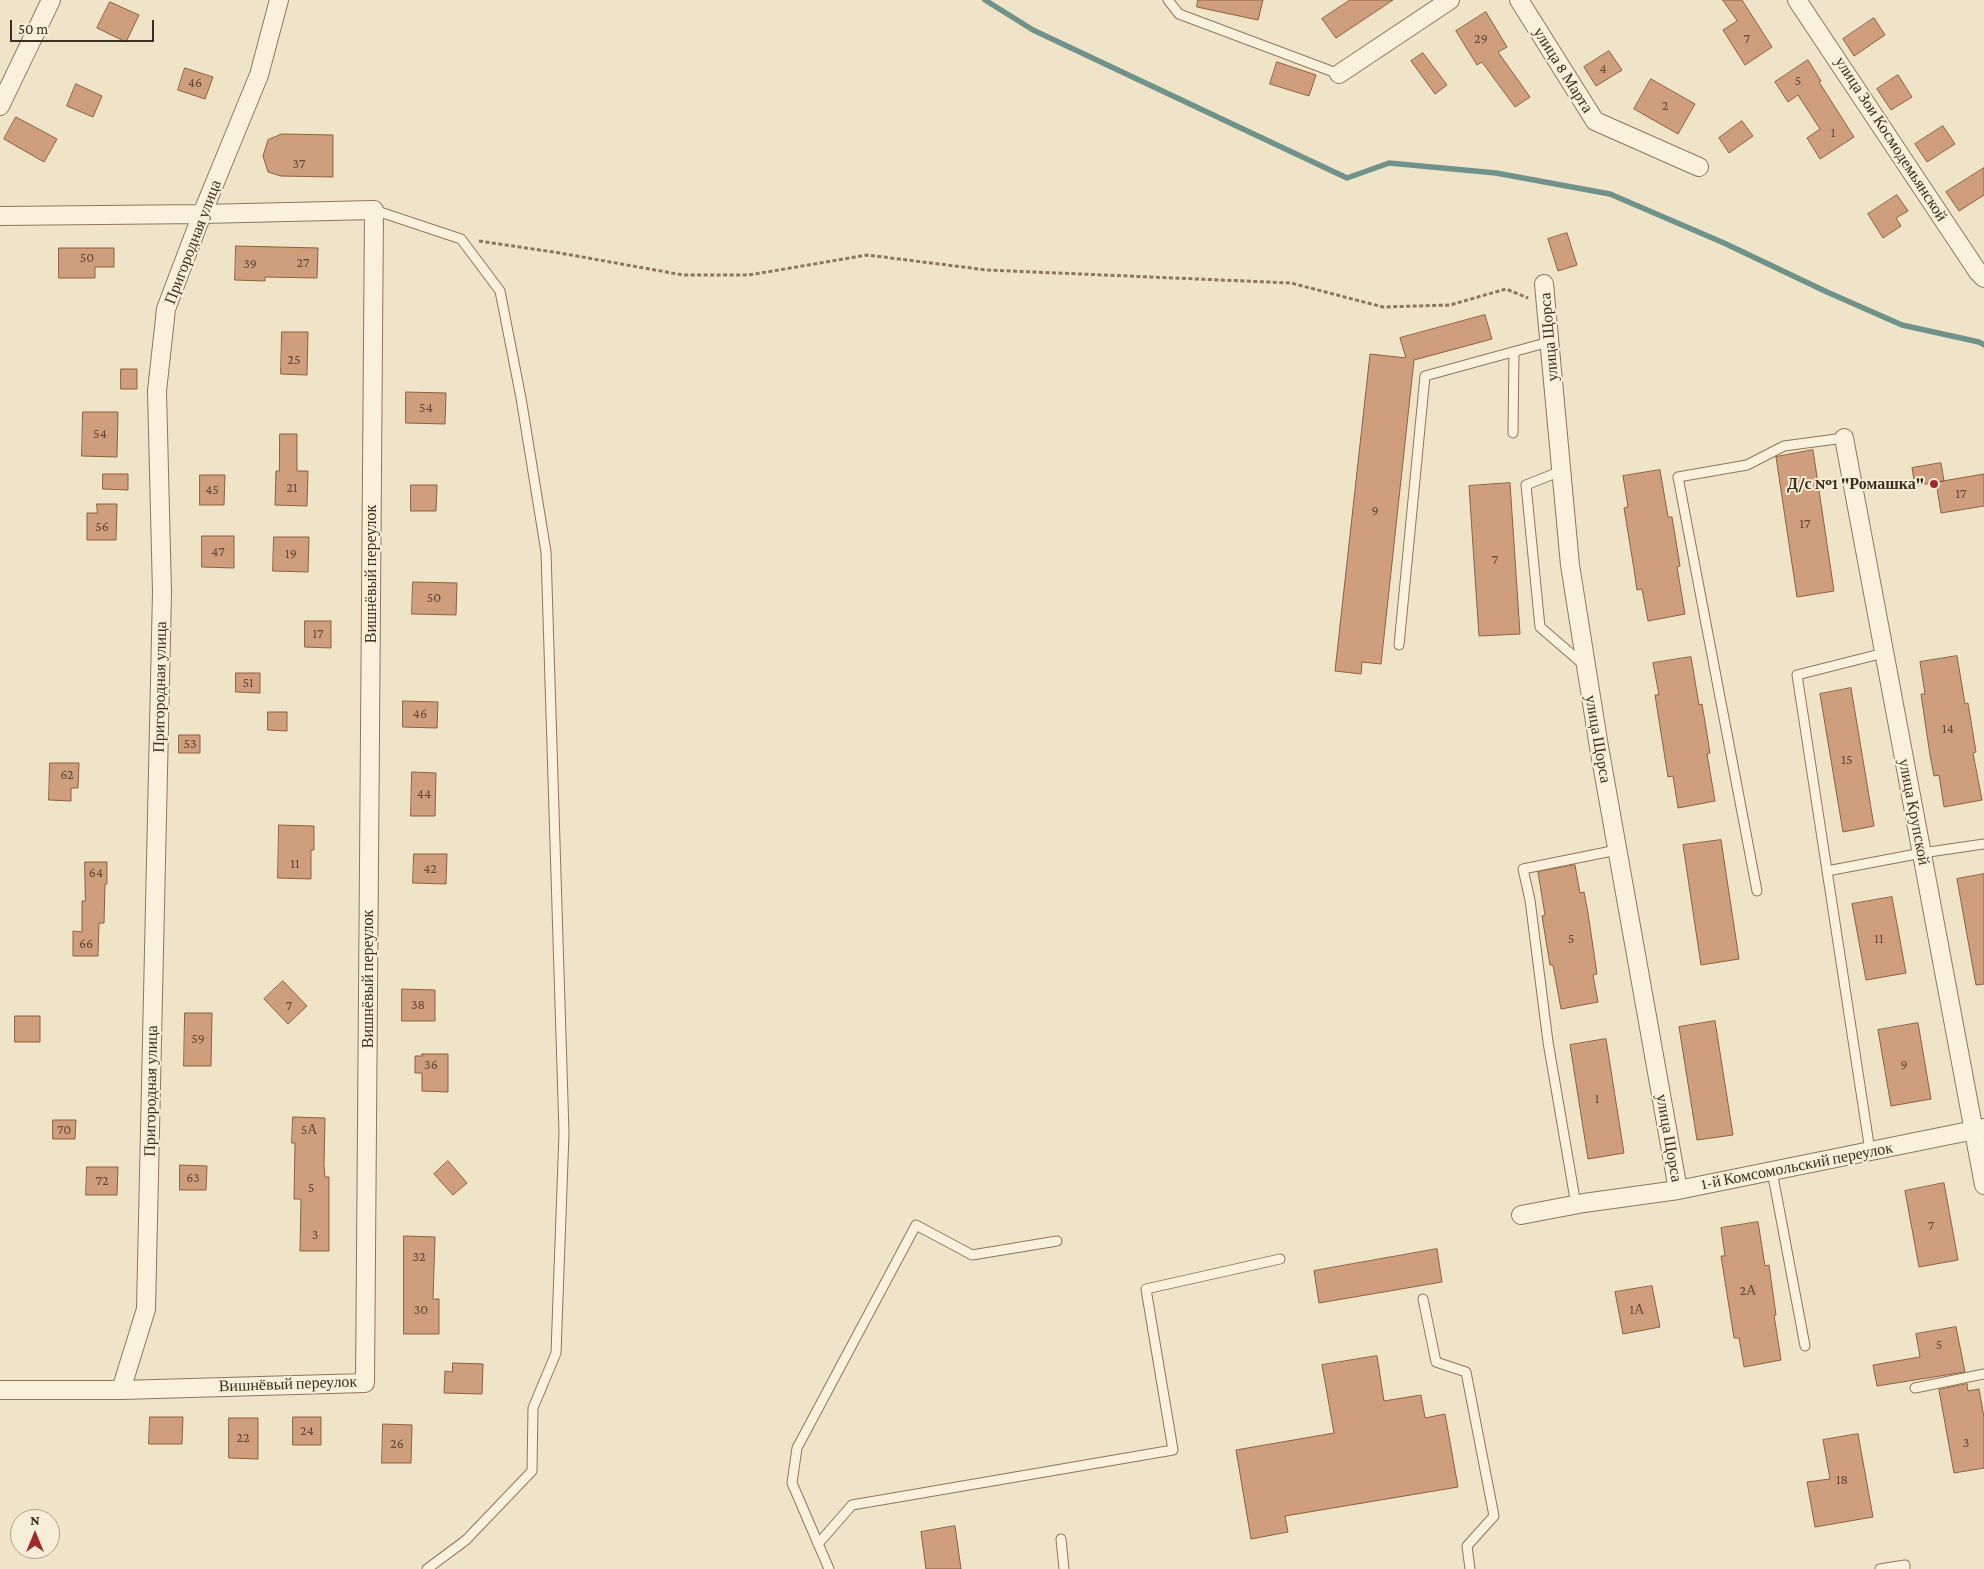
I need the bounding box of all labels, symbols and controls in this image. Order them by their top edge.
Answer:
scale bar [12,10,156,42]
text: 50 m [18,21,48,37]
street label: улица 8 Марта [1529,24,1597,116]
house number: 29 [1474,31,1488,47]
house number: 7 [1744,31,1750,47]
street label: улица Зои Космодемьянской [1831,53,1951,225]
house number: 4 [1599,61,1607,77]
house number: 5 [1795,73,1801,89]
house number: 46 [188,75,202,91]
house number: 2 [1662,98,1668,114]
house number: 1 [1831,125,1835,141]
house number: 37 [293,156,305,172]
street label: Пригородная улица [160,177,226,307]
house number: 50 [80,250,94,266]
house number: 27 [297,255,309,271]
house number: 39 [243,256,257,272]
street label: улица Щорса [1536,292,1562,382]
house number: 25 [287,352,301,368]
house number: 54 [419,400,433,416]
house number: 54 [93,426,107,442]
place label: Д/с №1 "Ромашка" [1787,474,1924,494]
marker: Д/с №1 "Ромашка" [1928,478,1940,490]
house number: 21 [286,480,298,496]
house number: 45 [205,482,219,498]
house number: 17 [1955,486,1967,502]
house number: 9 [1371,503,1379,519]
street label: Вишнёвый переулок [361,505,381,643]
house number: 17 [1799,516,1811,532]
house number: 56 [95,519,109,535]
house number: 47 [211,544,225,560]
house number: 19 [285,546,297,562]
house number: 7 [1492,552,1498,568]
house number: 50 [427,590,441,606]
street label: Пригородная улица [149,621,171,753]
house number: 17 [312,626,324,642]
house number: 51 [242,675,254,691]
street label: улица Щорса [1581,693,1615,785]
house number: 46 [413,706,427,722]
house number: 14 [1942,721,1954,737]
house number: 53 [183,736,197,752]
house number: 15 [1841,752,1853,768]
street label: улица Крупской [1894,757,1934,867]
house number: 62 [60,767,74,783]
house number: 44 [417,786,431,802]
house number: 11 [290,856,300,872]
house number: 42 [423,861,437,877]
house number: 64 [89,865,103,881]
street label: Вишнёвый переулок [358,910,378,1048]
house number: 5 [1568,931,1574,947]
house number: 11 [1874,931,1884,947]
house number: 66 [79,936,93,952]
house number: 38 [411,997,425,1013]
house number: 7 [286,998,292,1014]
street label: Пригородная улица [140,1025,162,1157]
house number: 59 [191,1031,205,1047]
house number: 36 [424,1057,438,1073]
house number: 9 [1900,1057,1908,1073]
house number: 1 [1595,1091,1599,1107]
street label: улица Щорса [1652,1092,1686,1184]
house number: 70 [57,1122,71,1138]
house number: 5А [301,1122,317,1138]
street label: 1-й Комсомольский переулок [1700,1138,1894,1194]
house number: 63 [186,1170,200,1186]
house number: 72 [95,1173,109,1189]
house number: 5 [308,1180,314,1196]
house number: 7 [1928,1218,1934,1234]
house number: 3 [312,1227,318,1243]
house number: 32 [412,1249,426,1265]
house number: 2А [1740,1283,1756,1299]
house number: 30 [414,1302,428,1318]
house number: 1А [1630,1302,1644,1318]
house number: 5 [1936,1337,1942,1353]
street label: Вишнёвый переулок [218,1372,358,1396]
house number: 24 [300,1423,314,1439]
house number: 22 [236,1430,250,1446]
house number: 3 [1963,1435,1969,1451]
house number: 26 [390,1436,404,1452]
house number: 18 [1836,1472,1848,1488]
north arrow [10,1509,60,1559]
text: N [30,1512,40,1528]

